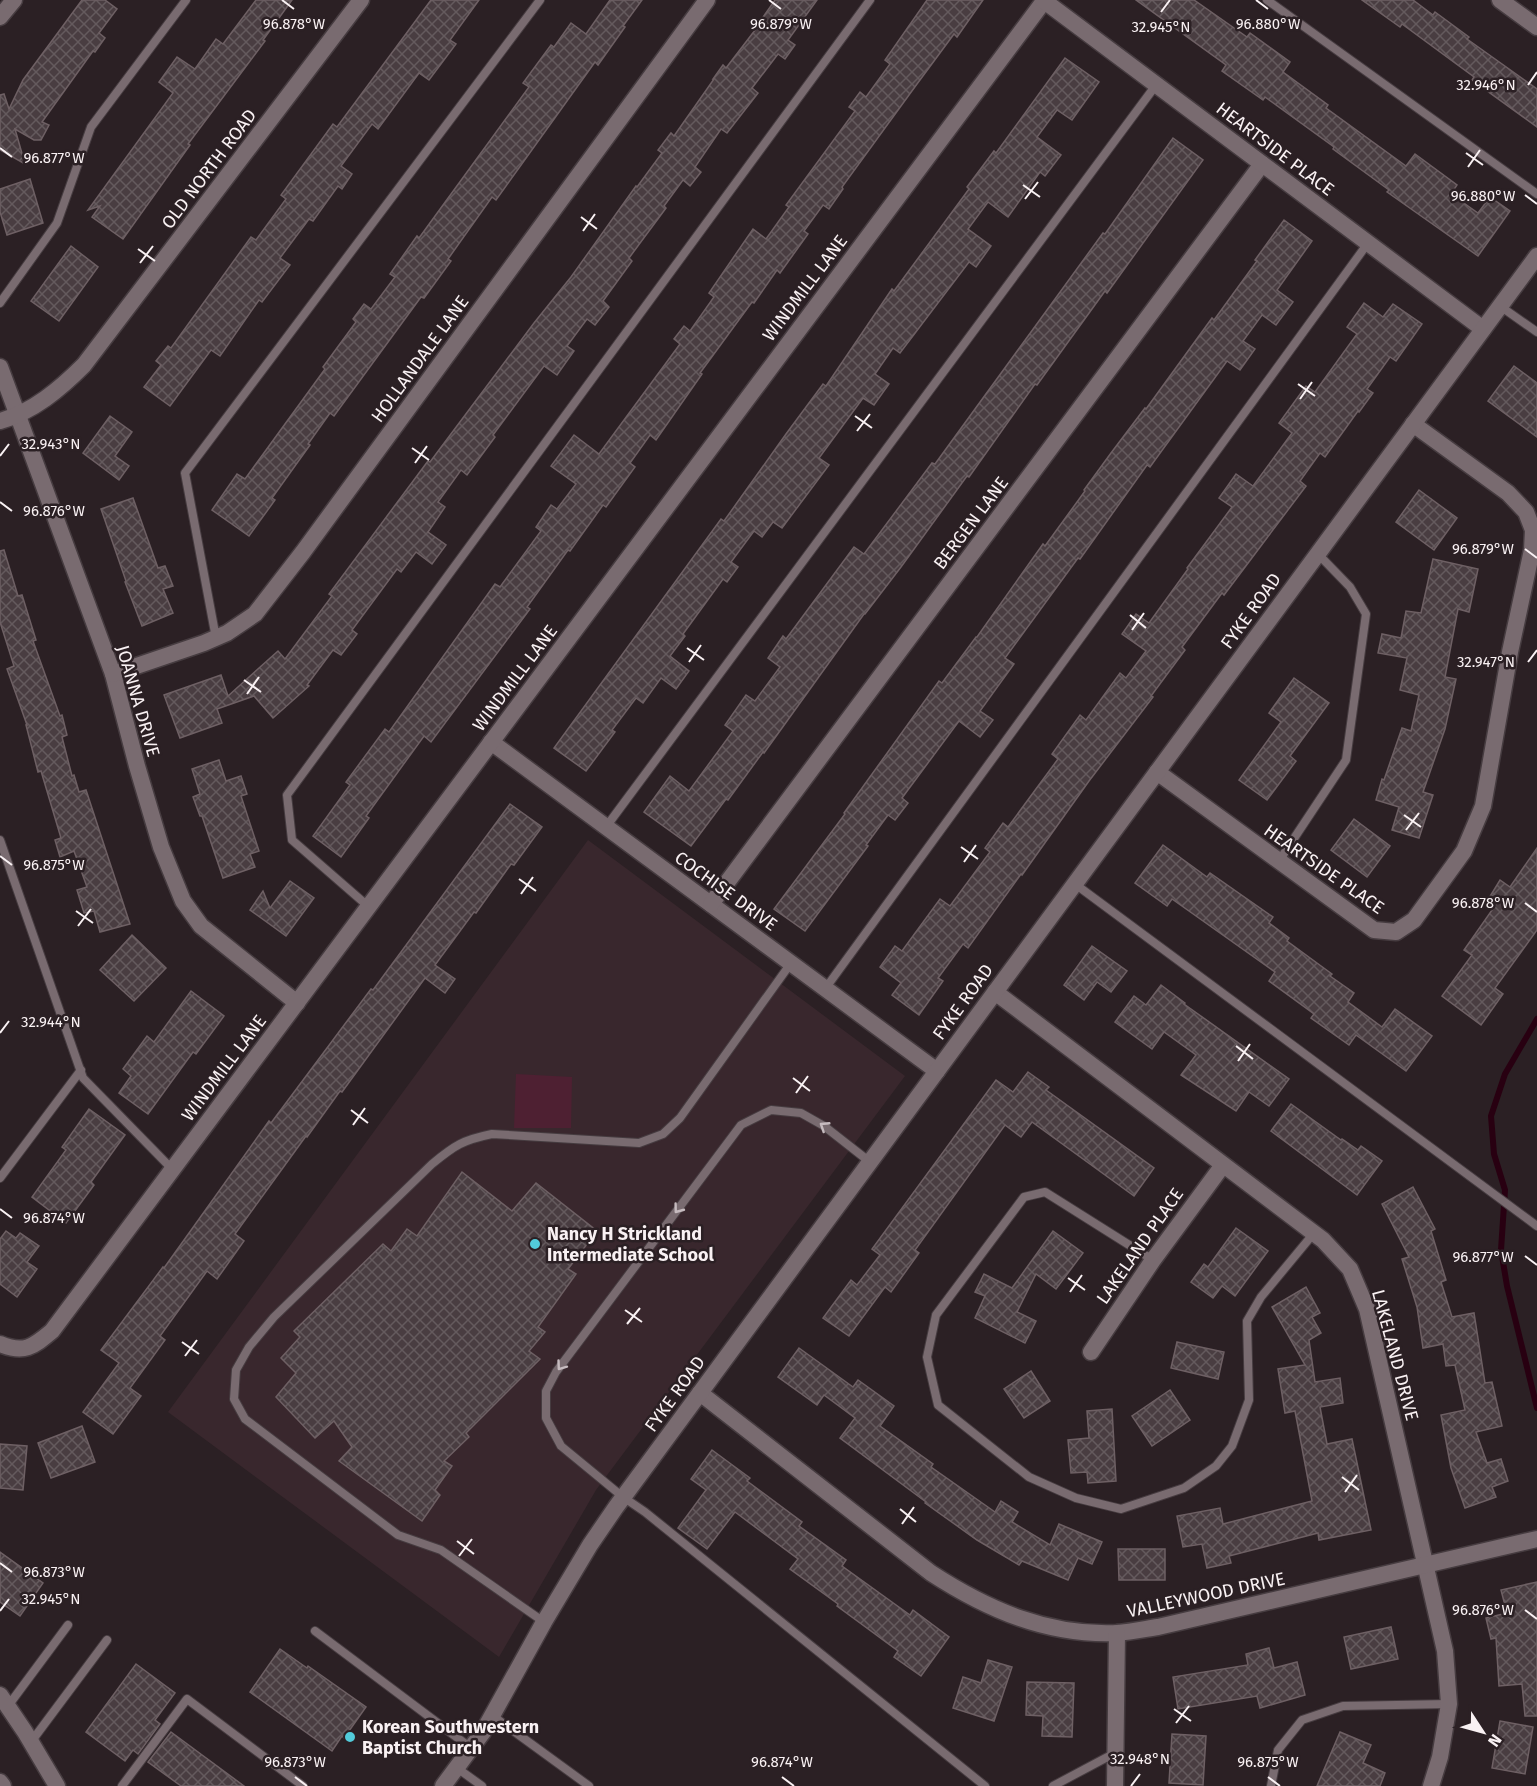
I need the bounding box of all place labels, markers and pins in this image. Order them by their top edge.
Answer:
place label: Nancy H Strickland Intermediate School [547,1223,714,1266]
marker: Nancy H Strickland Intermediate School [528,1237,542,1251]
place label: Korean Southwestern Baptist Church [362,1716,539,1759]
marker: Korean Southwestern Baptist Church [343,1730,357,1744]

